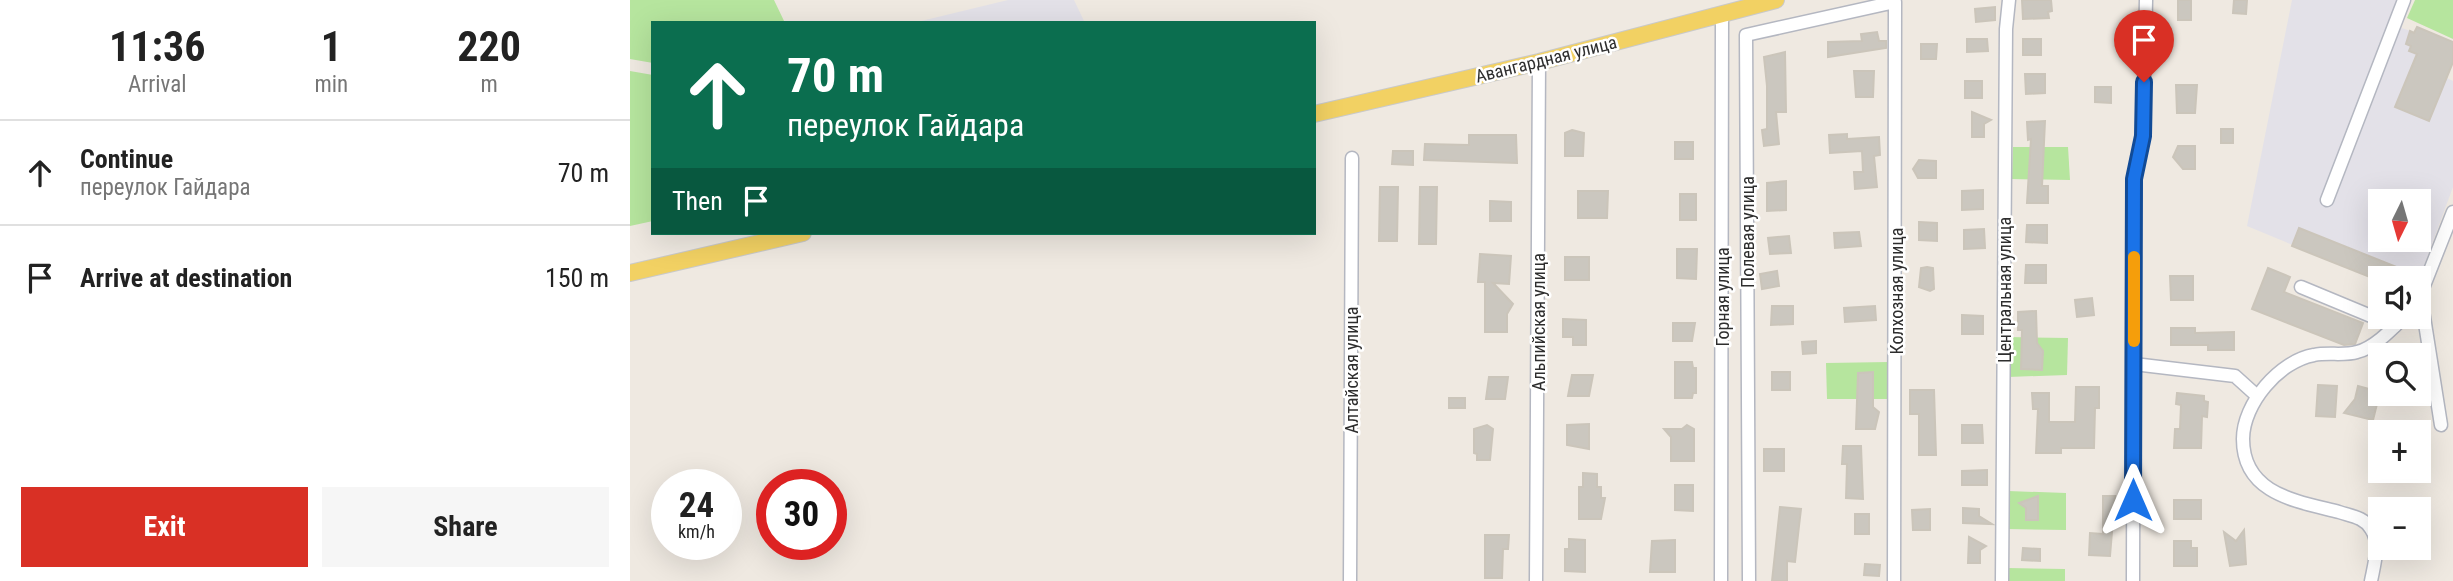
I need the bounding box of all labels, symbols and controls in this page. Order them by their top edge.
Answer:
pin [2114,10,2174,82]
icon: arrive [2125,21,2163,59]
text: 11:36 [109,22,205,71]
text: 1 [321,22,342,71]
text: 220 [457,22,521,71]
street label: Авангардная улица [1473,31,1619,87]
text: 70 m [787,47,884,104]
icon: ahead [672,49,763,140]
text: Arrival [128,71,186,98]
text: min [314,71,348,98]
text: m [480,71,498,98]
text: переулок Гайдара [787,106,1024,144]
text: Continue [80,144,173,174]
icon: ahead [21,154,59,192]
text: 70 m [558,158,609,188]
text: переулок Гайдара [80,174,251,201]
street label: Полевая улица [1737,176,1758,288]
icon: arrive [737,182,775,220]
text: Then [672,186,723,216]
north arrow [2368,189,2431,252]
map controls [2368,189,2431,560]
street label: Центральная улица [1994,217,2015,363]
street label: Колхозная улица [1886,228,1907,354]
street label: Горная улица [1712,247,1733,347]
street label: Альпийская улица [1528,253,1549,391]
icon: arrive [21,259,59,297]
text: Arrive at destination [80,263,292,293]
text: 150 m [545,263,609,293]
button: sound [2368,266,2431,329]
street label: Алтайская улица [1341,307,1362,433]
button: search [2368,343,2431,406]
button: + [2368,420,2431,483]
position arrow [2096,463,2170,537]
speed limit sign: 30 [756,469,847,560]
text: 24 [679,485,714,526]
button: Exit [21,487,308,567]
button: Share [322,487,609,567]
button: − [2368,497,2431,560]
text: km/h [678,521,715,542]

